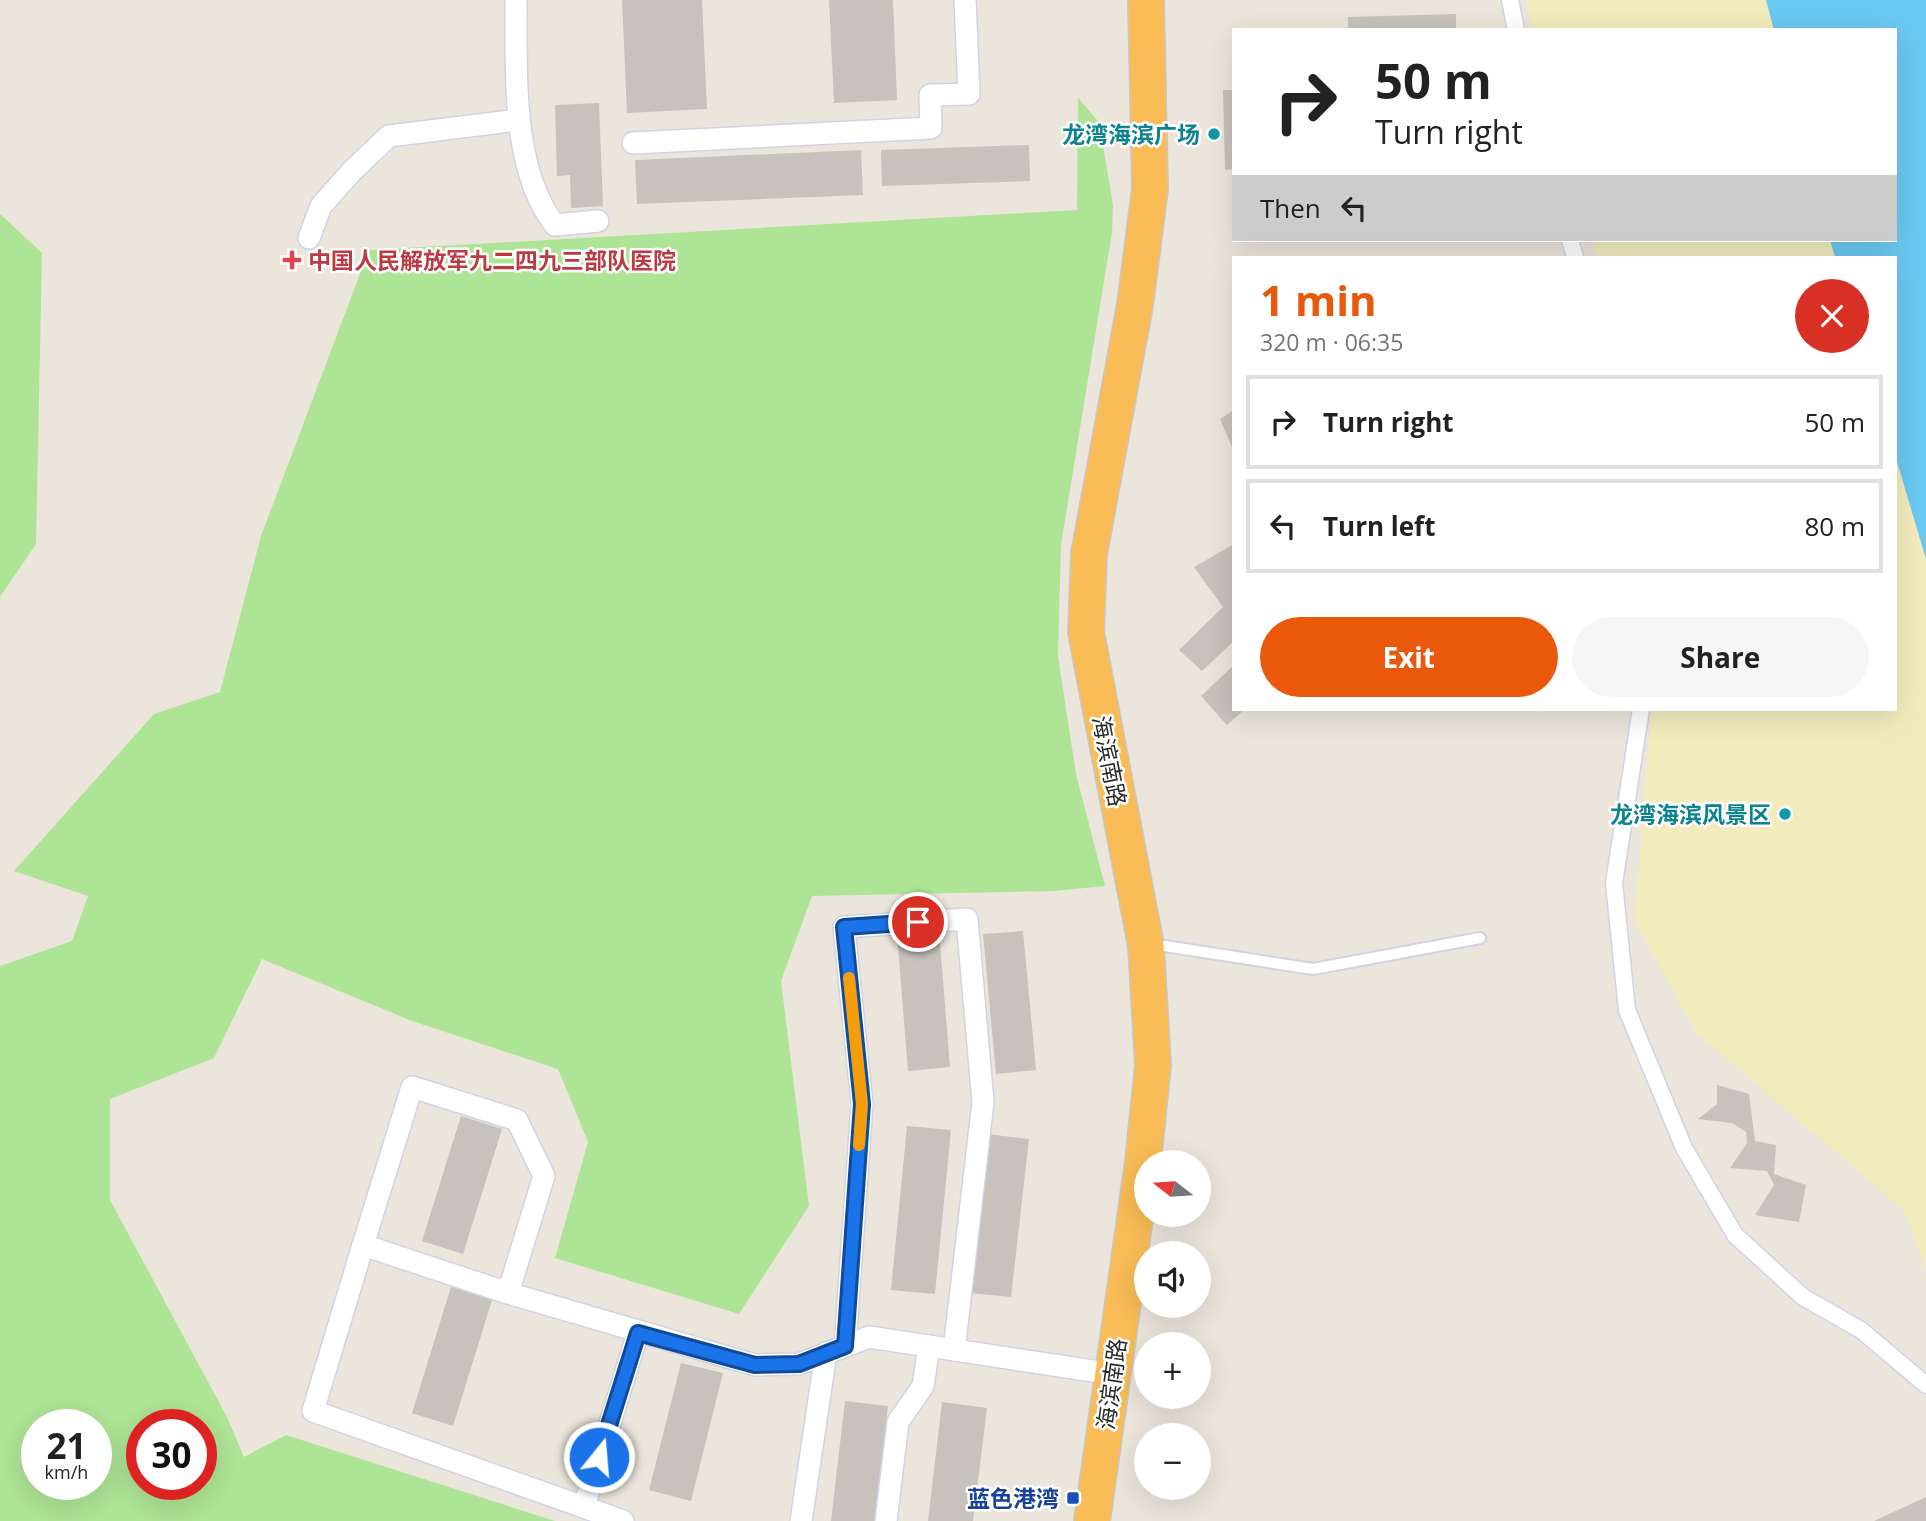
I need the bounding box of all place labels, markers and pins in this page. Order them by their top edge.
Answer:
place label: 龙湾海滨广场 [1062,118,1200,150]
marker: 龙湾海滨广场 [1206,126,1222,142]
place label: 中国人民解放军九二四九三部队医院 [308,244,676,276]
marker: 中国人民解放军九二四九三部队医院 [282,250,302,270]
place label: 龙湾海滨风景区 [1610,798,1771,830]
marker: 龙湾海滨风景区 [1777,806,1793,822]
pin [888,892,948,952]
place label: 蓝色港湾 [967,1482,1059,1514]
marker: 蓝色港湾 [1065,1490,1081,1506]

